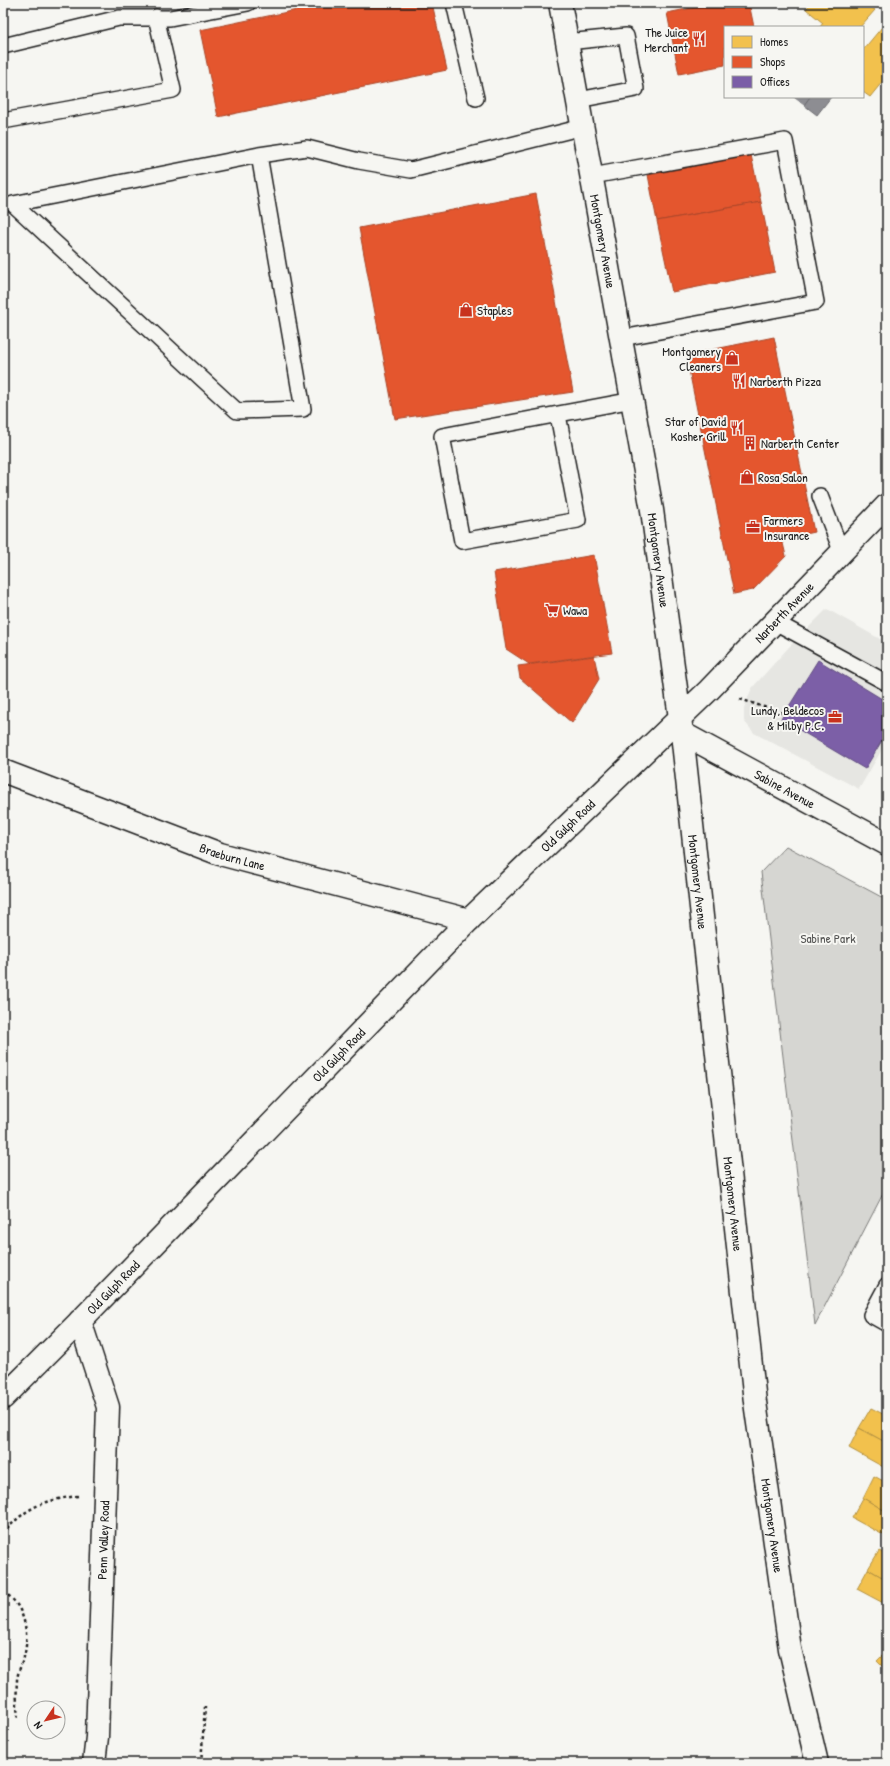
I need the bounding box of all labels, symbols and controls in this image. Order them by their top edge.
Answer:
place label: The Juice Merchant [644,23,689,56]
legend [724,26,864,98]
restaurant icon: The Juice Merchant [691,31,707,47]
text: Homes [760,33,788,50]
text: Shops [760,53,786,70]
text: Offices [760,73,790,90]
street label: Montgomery Avenue [586,193,621,289]
place label: Staples [477,301,512,319]
shop icon: Staples [458,302,474,318]
place label: Montgomery Cleaners [662,342,721,375]
shop icon: Montgomery Cleaners [724,350,740,366]
place label: Narberth Pizza [750,372,821,390]
restaurant icon: Narberth Pizza [731,373,747,389]
place label: Star of David Kosher Grill [665,412,726,445]
restaurant icon: Star of David Kosher Grill [729,420,745,436]
place label: Narberth Center [761,434,839,452]
building icon: Narberth Center [742,435,758,451]
place label: Rosa Salon [758,468,808,486]
shop icon: Rosa Salon [739,469,755,485]
place label: Farmers Insurance [763,511,809,544]
street label: Montgomery Avenue [644,512,674,609]
office icon: Farmers Insurance [745,519,761,535]
street label: Narberth Avenue [750,578,818,647]
place label: Wawa [563,601,587,619]
supermarket icon: Wawa [544,602,560,618]
place label: Lundy, Beldecos & Milby P.C. [751,701,824,734]
office icon: Lundy, Beldecos & Milby P.C. [827,709,843,725]
street label: Sabine Avenue [751,765,818,812]
street label: Old Gulph Road [536,795,599,856]
street label: Montgomery Avenue [684,834,712,930]
street label: Braeburn Lane [197,838,267,875]
park label: Sabine Park [800,929,856,947]
street label: Old Gulph Road [308,1024,369,1086]
street label: Montgomery Avenue [719,1156,747,1252]
street label: Old Gulph Road [82,1256,143,1318]
street label: Montgomery Avenue [757,1477,788,1574]
street label: Penn Valley Road [93,1500,113,1580]
north arrow [26,1700,66,1740]
text: N [30,1719,45,1732]

